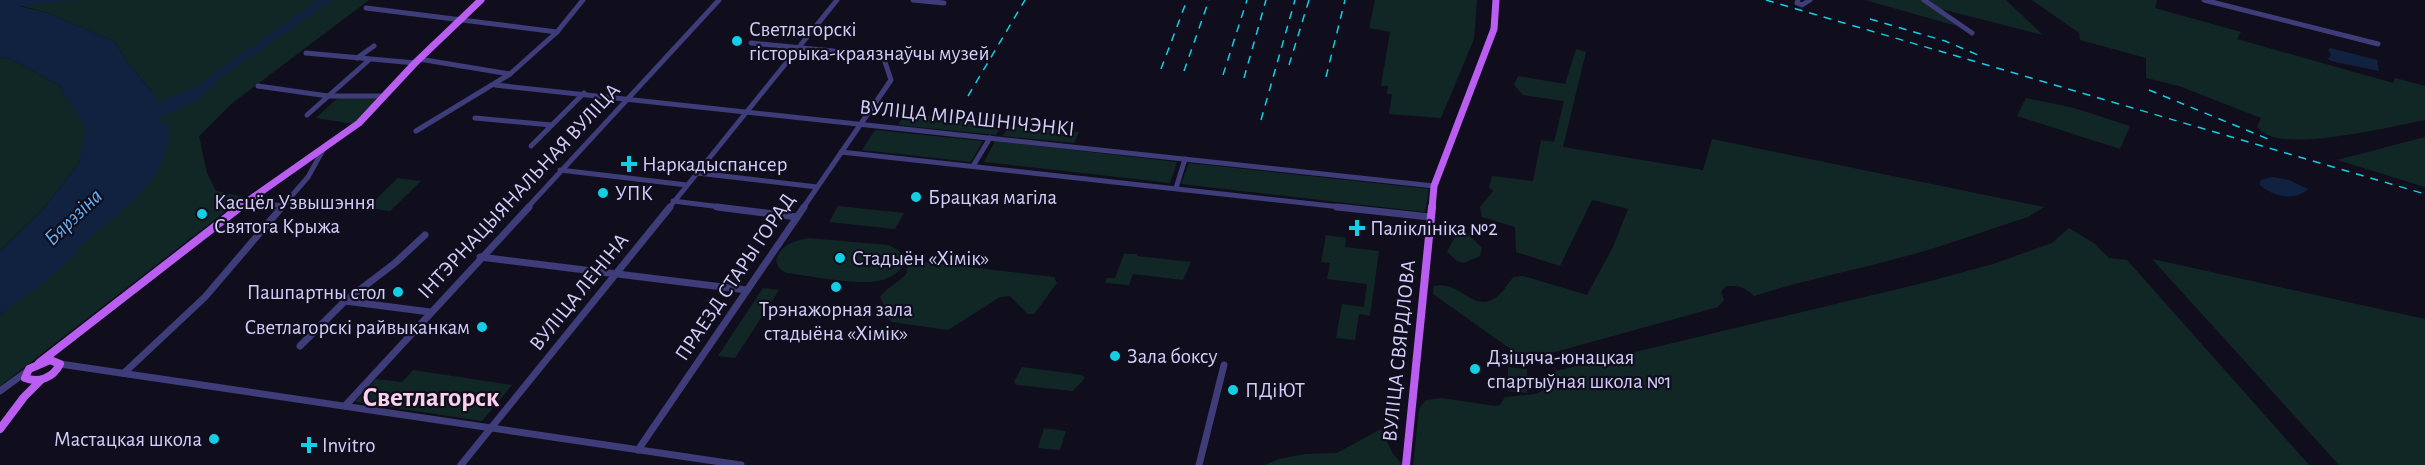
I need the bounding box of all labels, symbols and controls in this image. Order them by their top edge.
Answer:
place label: Светлагорскі гісторыка-краязнаўчы музей [749,19,990,64]
marker: Светлагорскі гісторыка-краязнаўчы музей [730,34,744,48]
street label: ІНТЭРНАЦЫЯНАЛЬНАЯ ВУЛІЦА [414,79,624,303]
street label: ВУЛІЦА МІРАШНІЧЭНКІ [858,96,1076,140]
place label: Наркадыспансер [642,154,787,175]
marker: Наркадыспансер [620,155,638,173]
place label: УПК [615,183,653,204]
water label: Бярэзіна [40,184,107,250]
marker: УПК [596,186,610,200]
place label: Брацкая магіла [928,187,1058,208]
street label: ПРАЕЗД СТАРЫ ГОРАД [671,189,799,365]
marker: Брацкая магіла [909,190,923,204]
place label: Касцёл Узвышэння Святога Крыжа [214,192,375,237]
marker: Касцёл Узвышэння Святога Крыжа [195,207,209,221]
place label: Паліклініка №2 [1370,218,1498,239]
marker: Паліклініка №2 [1348,219,1366,237]
street label: ВУЛІЦА ЛЕНІНА [526,229,632,355]
place label: Стадыён «Хімік» [852,248,989,269]
marker: Стадыён «Хімік» [833,251,847,265]
street label: ВУЛІЦА СВЯРДЛОВА [1379,259,1419,443]
marker: Трэнажорная зала стадыёна «Хімік» [829,280,843,294]
place label: Пашпартны стол [247,282,386,303]
marker: Пашпартны стол [391,285,405,299]
place label: Трэнажорная зала стадыёна «Хімік» [759,299,913,344]
place label: Светлагорскі райвыканкам [244,317,470,338]
marker: Светлагорскі райвыканкам [475,320,489,334]
place label: Зала боксу [1127,346,1217,367]
place label: Дзіцяча-юнацкая спартыўная школа №1 [1487,347,1672,392]
marker: Зала боксу [1108,349,1122,363]
marker: Дзіцяча-юнацкая спартыўная школа №1 [1468,362,1482,376]
place label: ПДіЮТ [1245,380,1305,401]
marker: ПДіЮТ [1226,383,1240,397]
district label: Светлагорск [363,384,500,411]
place label: Мастацкая школа [54,429,202,450]
marker: Мастацкая школа [207,432,221,446]
place label: Invitro [322,435,376,456]
marker: Invitro [300,436,318,454]

